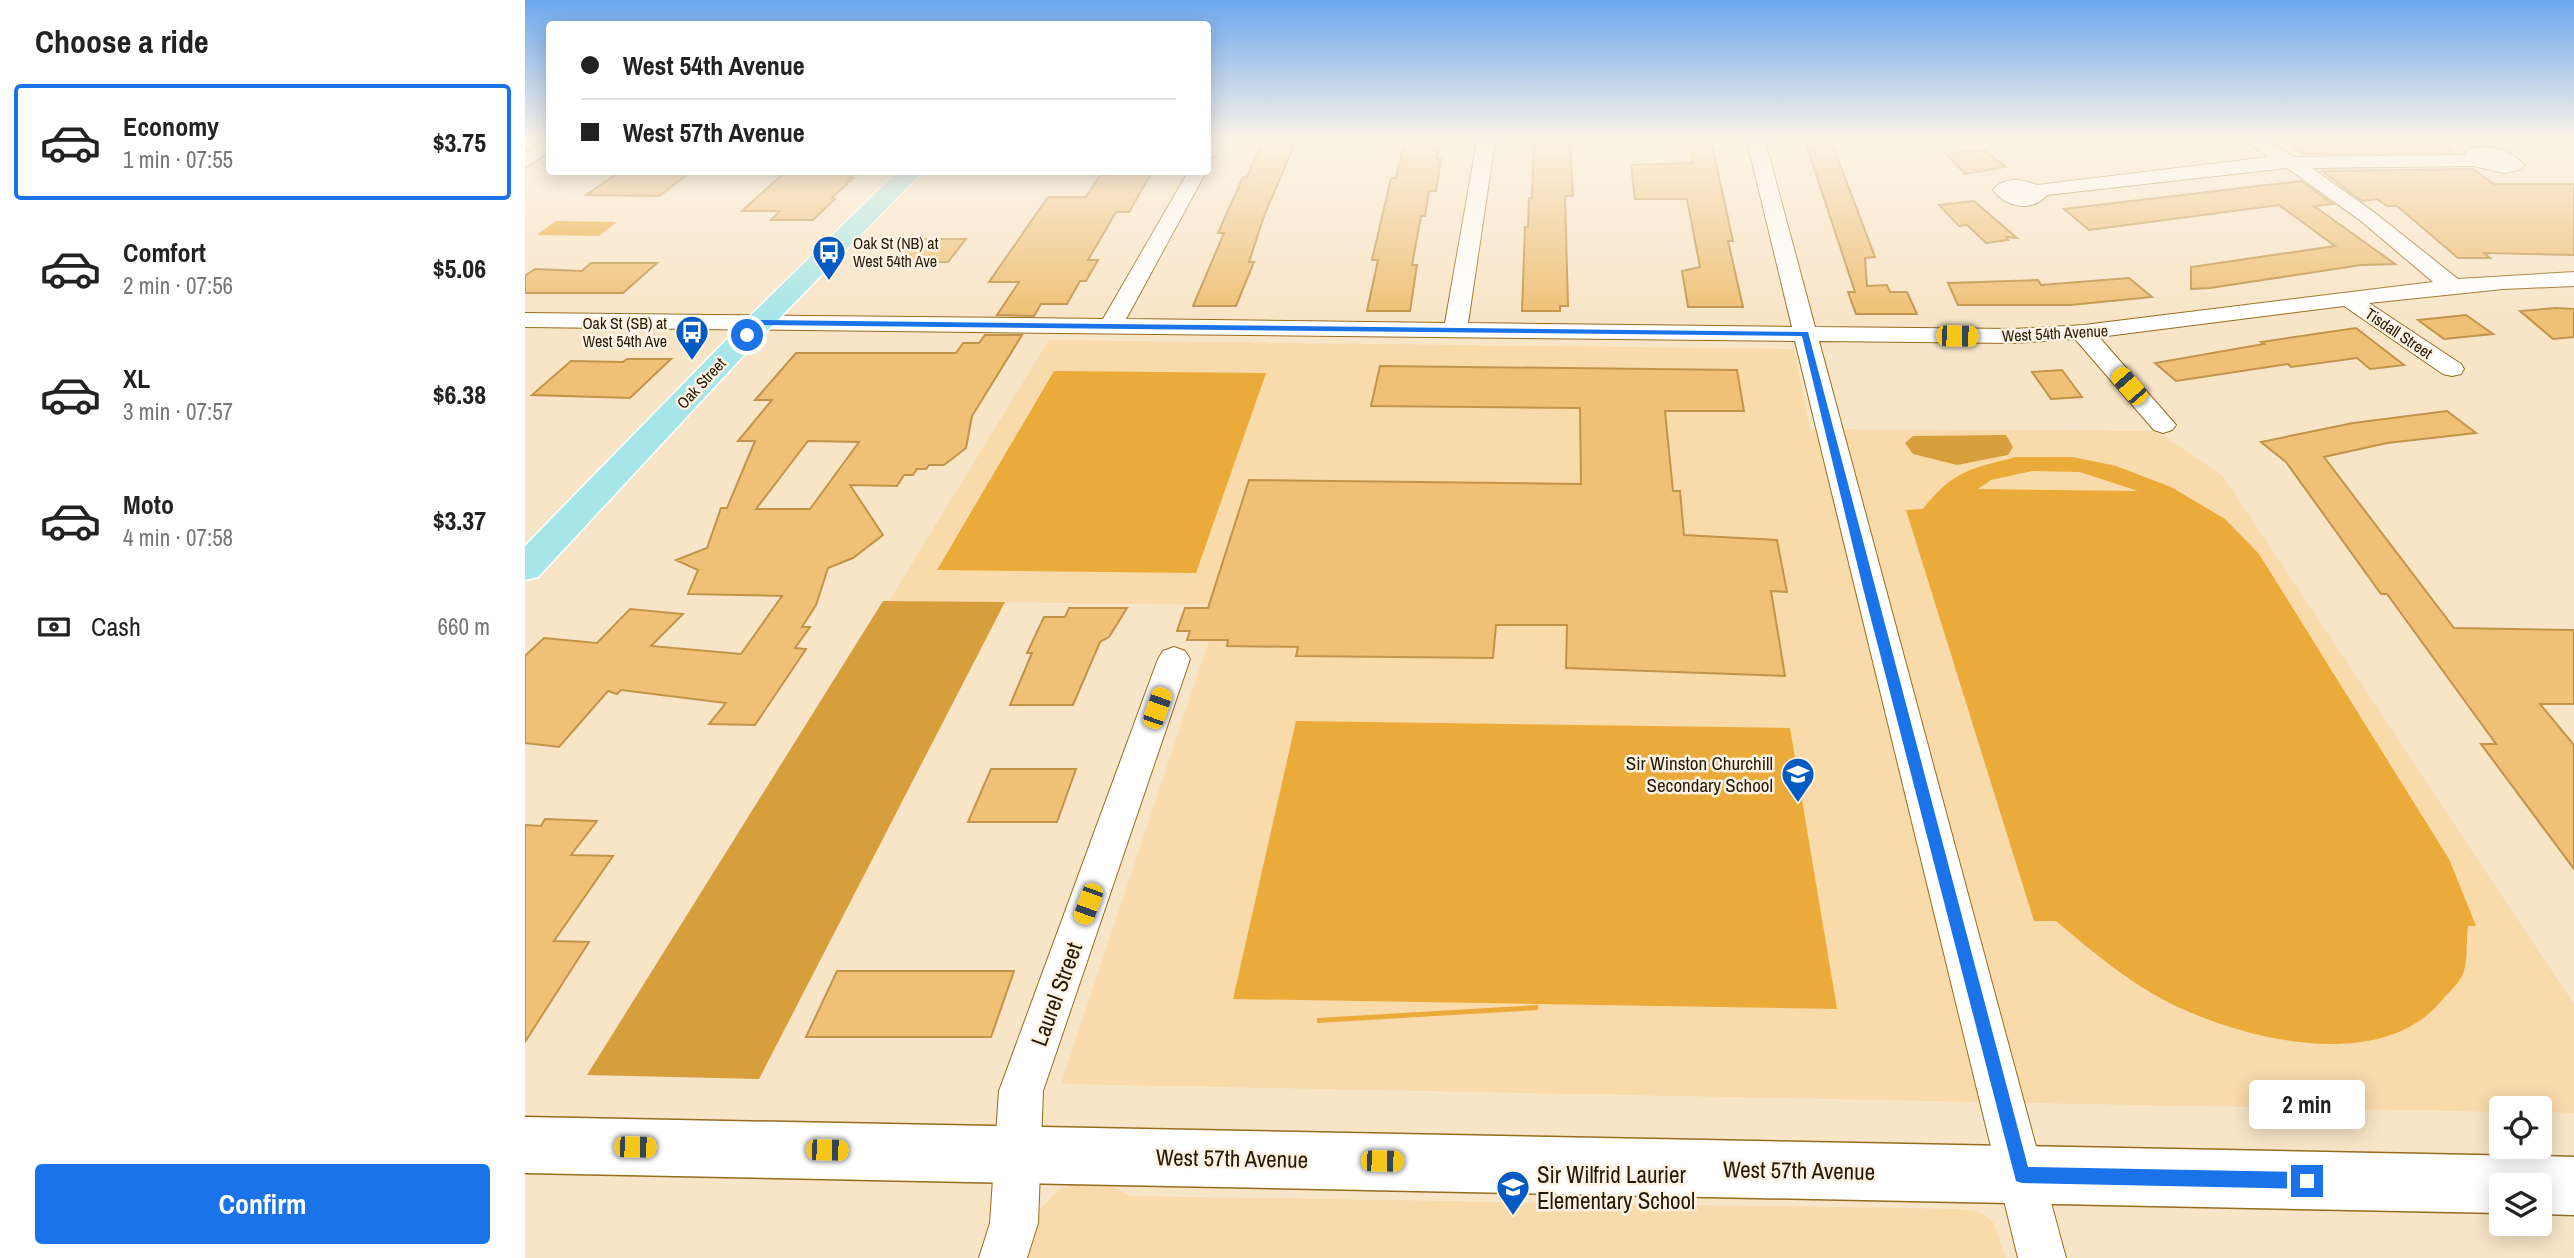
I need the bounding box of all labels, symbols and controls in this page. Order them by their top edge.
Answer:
text: Choose a ride [35,20,209,63]
text: West 54th Avenue [623,48,805,83]
text: Economy [123,109,219,144]
icon: car [39,111,102,174]
text: West 57th Avenue [623,115,805,150]
text: $3.75 [433,125,486,160]
text: 1 min · 07:55 [123,144,233,175]
place label: Oak St (NB) at West 54th Ave [853,232,939,272]
bus stop icon: Oak St (NB) at West 54th Ave [810,233,848,282]
text: Comfort [123,235,206,270]
icon: car [39,237,102,300]
text: $5.06 [433,251,486,286]
text: 2 min · 07:56 [123,270,233,301]
street label: Tisdall Street [2361,302,2437,364]
place label: Oak St (SB) at West 54th Ave [582,312,667,352]
bus stop icon: Oak St (SB) at West 54th Ave [673,313,711,362]
route start [731,319,763,351]
street label: West 54th Avenue [2001,319,2109,347]
car [1936,325,1979,347]
street label: Oak Street [672,352,731,413]
text: XL [123,361,150,396]
icon: car [39,363,102,426]
car [2108,363,2151,409]
text: $6.38 [433,377,486,412]
text: 3 min · 07:57 [123,396,233,427]
text: Moto [123,487,174,522]
icon: car [39,489,102,552]
text: $3.37 [433,503,486,538]
text: 4 min · 07:58 [123,522,233,553]
icon: cash [35,608,73,646]
text: Cash [91,609,141,644]
text: 660 m [438,611,490,642]
car [1141,685,1174,731]
place label: Sir Winston Churchill Secondary School [1626,750,1773,798]
school or university icon: Sir Winston Churchill Secondary School [1779,755,1817,804]
car [1071,881,1106,927]
street label: Laurel Street [1023,938,1089,1050]
callout: 2 min [2249,1080,2365,1128]
text: 2 min [2282,1089,2332,1120]
map controls [2489,1096,2552,1236]
button: locate [2489,1096,2552,1159]
car [614,1136,657,1158]
car [806,1139,849,1161]
street label: West 57th Avenue [1156,1141,1308,1175]
car [1361,1150,1404,1172]
street label: West 57th Avenue [1723,1153,1875,1187]
place label: Sir Wilfrid Laurier Elementary School [1537,1159,1695,1216]
button: Confirm [35,1164,490,1244]
route end [2291,1165,2323,1197]
school or university icon: Sir Wilfrid Laurier Elementary School [1494,1168,1532,1217]
button: layers [2489,1173,2552,1236]

